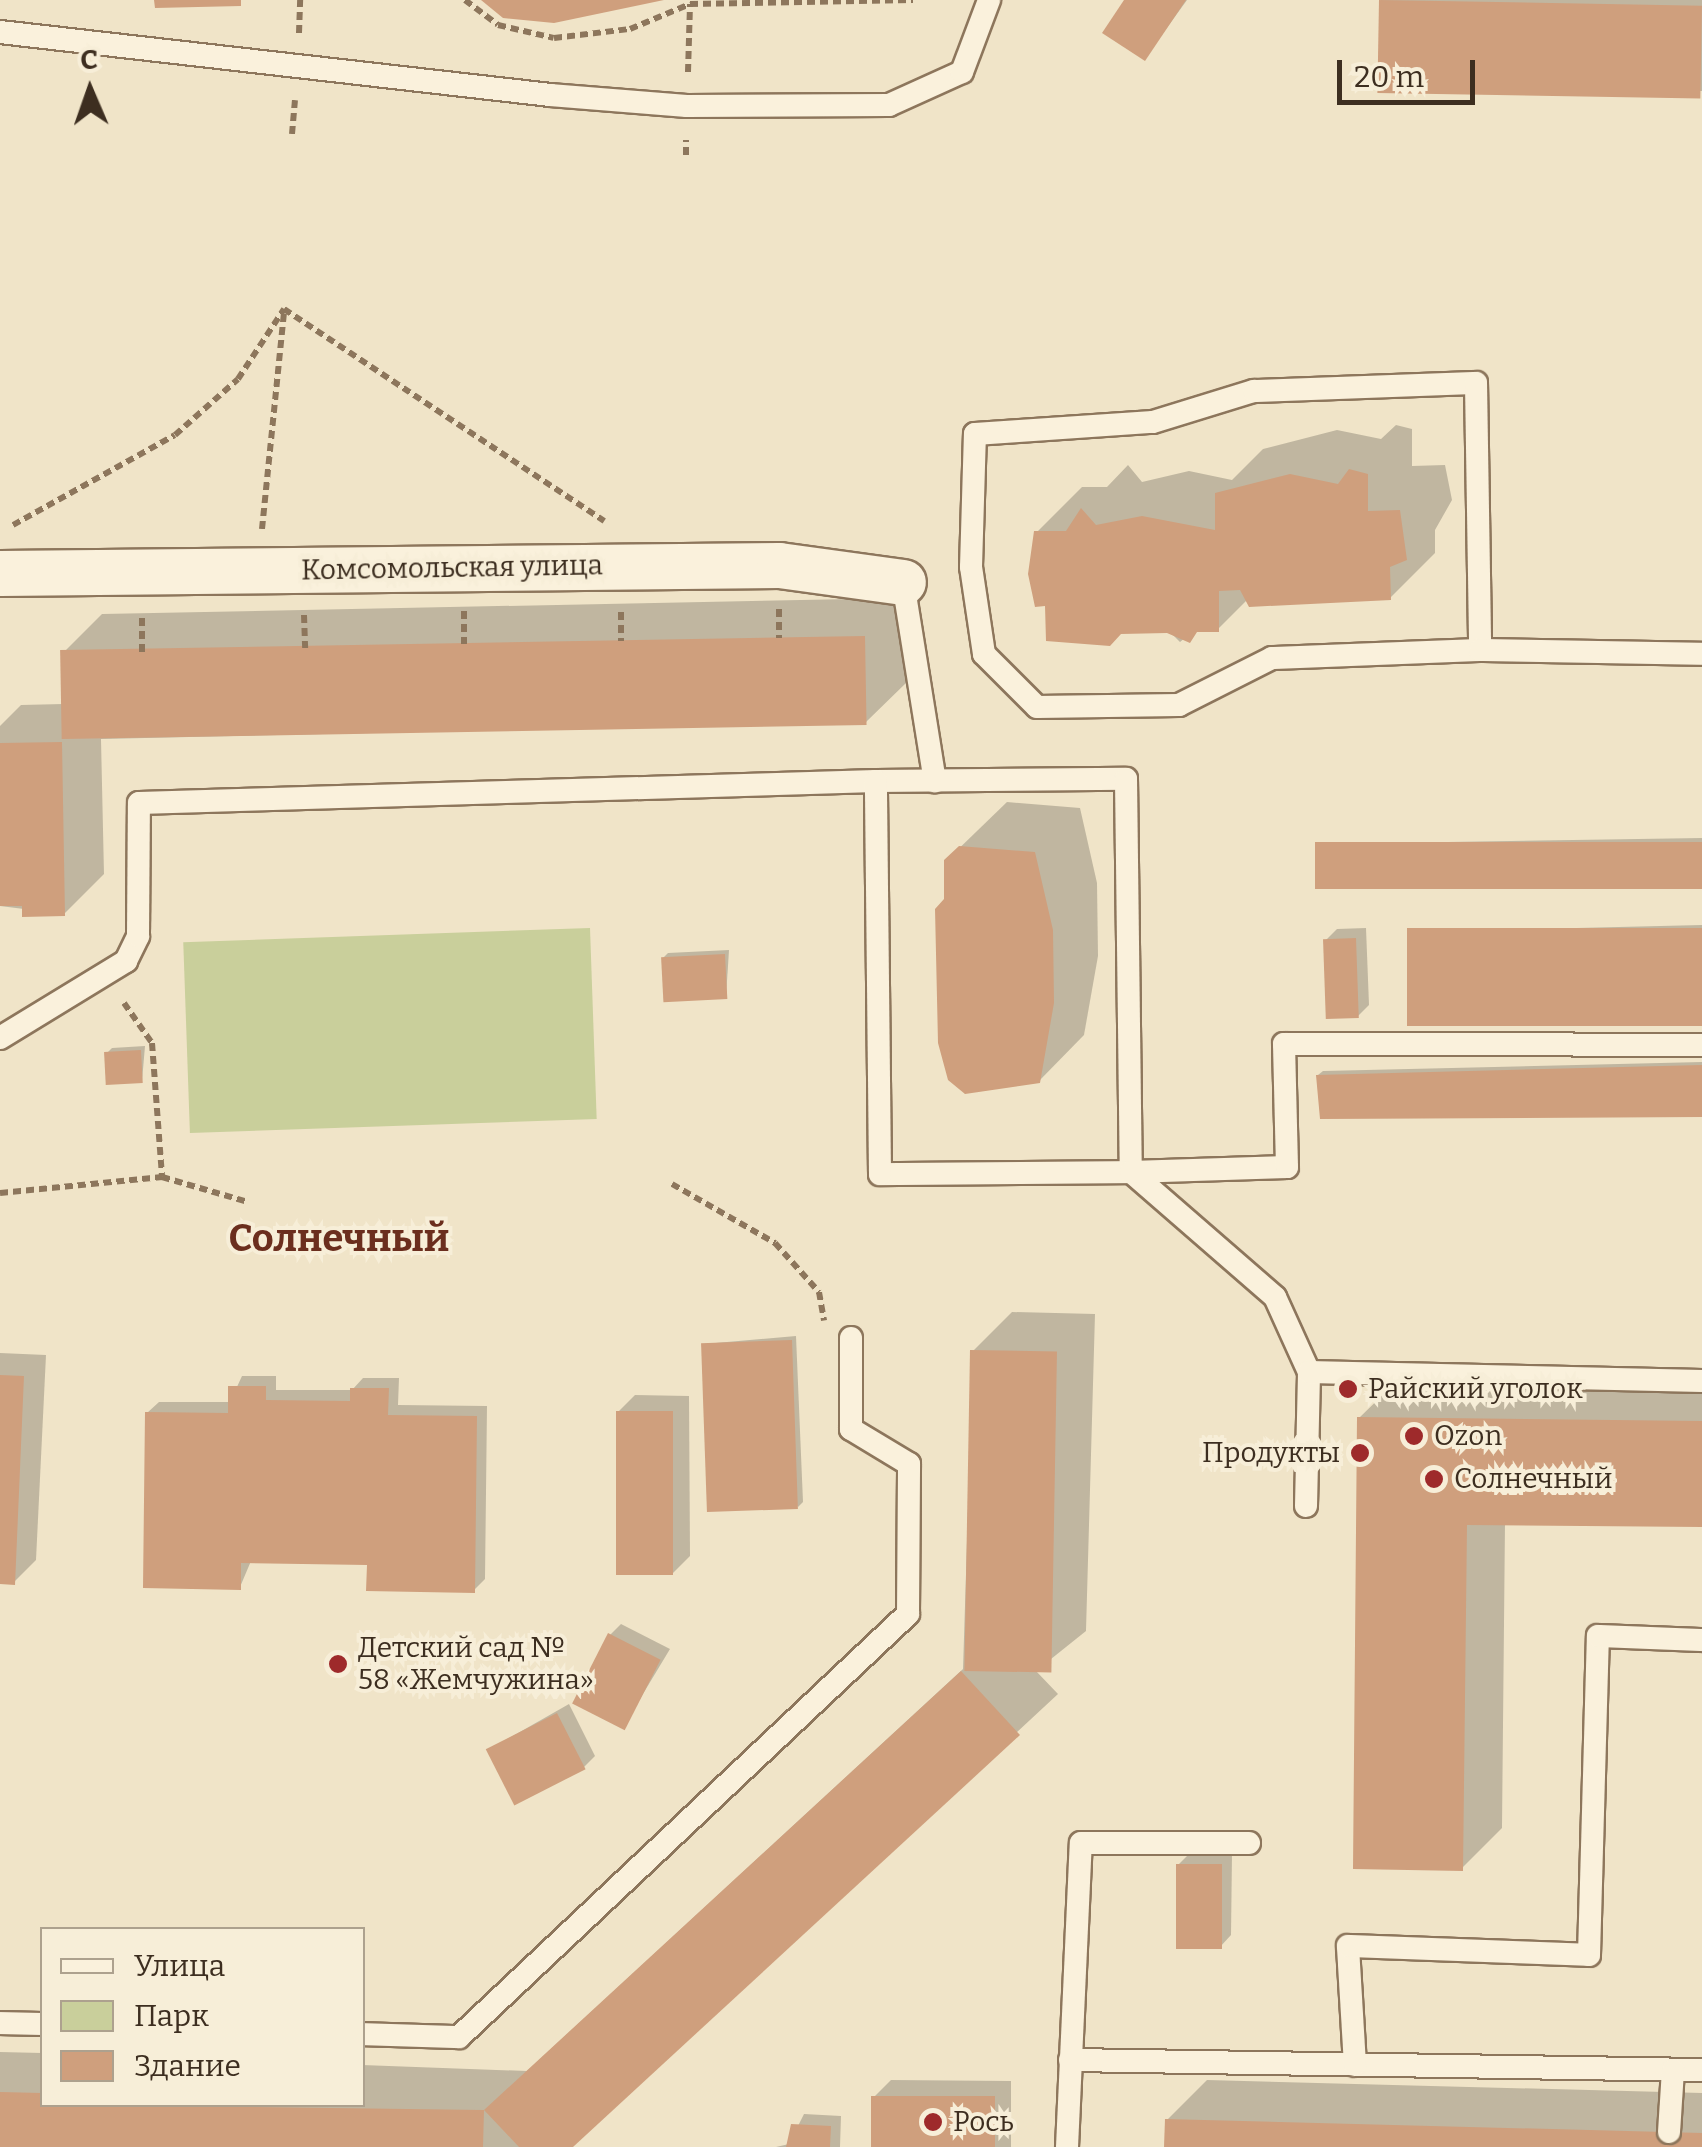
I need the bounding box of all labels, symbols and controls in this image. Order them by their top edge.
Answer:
north arrow [40,40,140,140]
scale bar [1342,40,1480,102]
text: С [80,43,98,76]
text: 20 m [1354,59,1424,95]
street label: Комсомольская улица [301,549,603,587]
district label: Солнечный [229,1216,449,1262]
place label: Райский уголок [1368,1372,1583,1406]
marker: Райский уголок [1337,1378,1359,1400]
place label: Ozon [1434,1419,1502,1453]
marker: Ozon [1403,1425,1425,1447]
place label: Продукты [1202,1436,1340,1470]
marker: Продукты [1349,1442,1371,1464]
place label: Солнечный [1454,1462,1613,1496]
marker: Солнечный [1423,1468,1445,1490]
place label: Детский сад № 58 «Жемчужина» [358,1631,594,1697]
marker: Детский сад № 58 «Жемчужина» [327,1653,349,1675]
legend [40,1927,365,2107]
text: Улица [134,1948,225,1984]
text: Парк [134,1998,209,2034]
text: Здание [134,2048,241,2084]
place label: Рось [953,2105,1014,2139]
marker: Рось [922,2111,944,2133]

